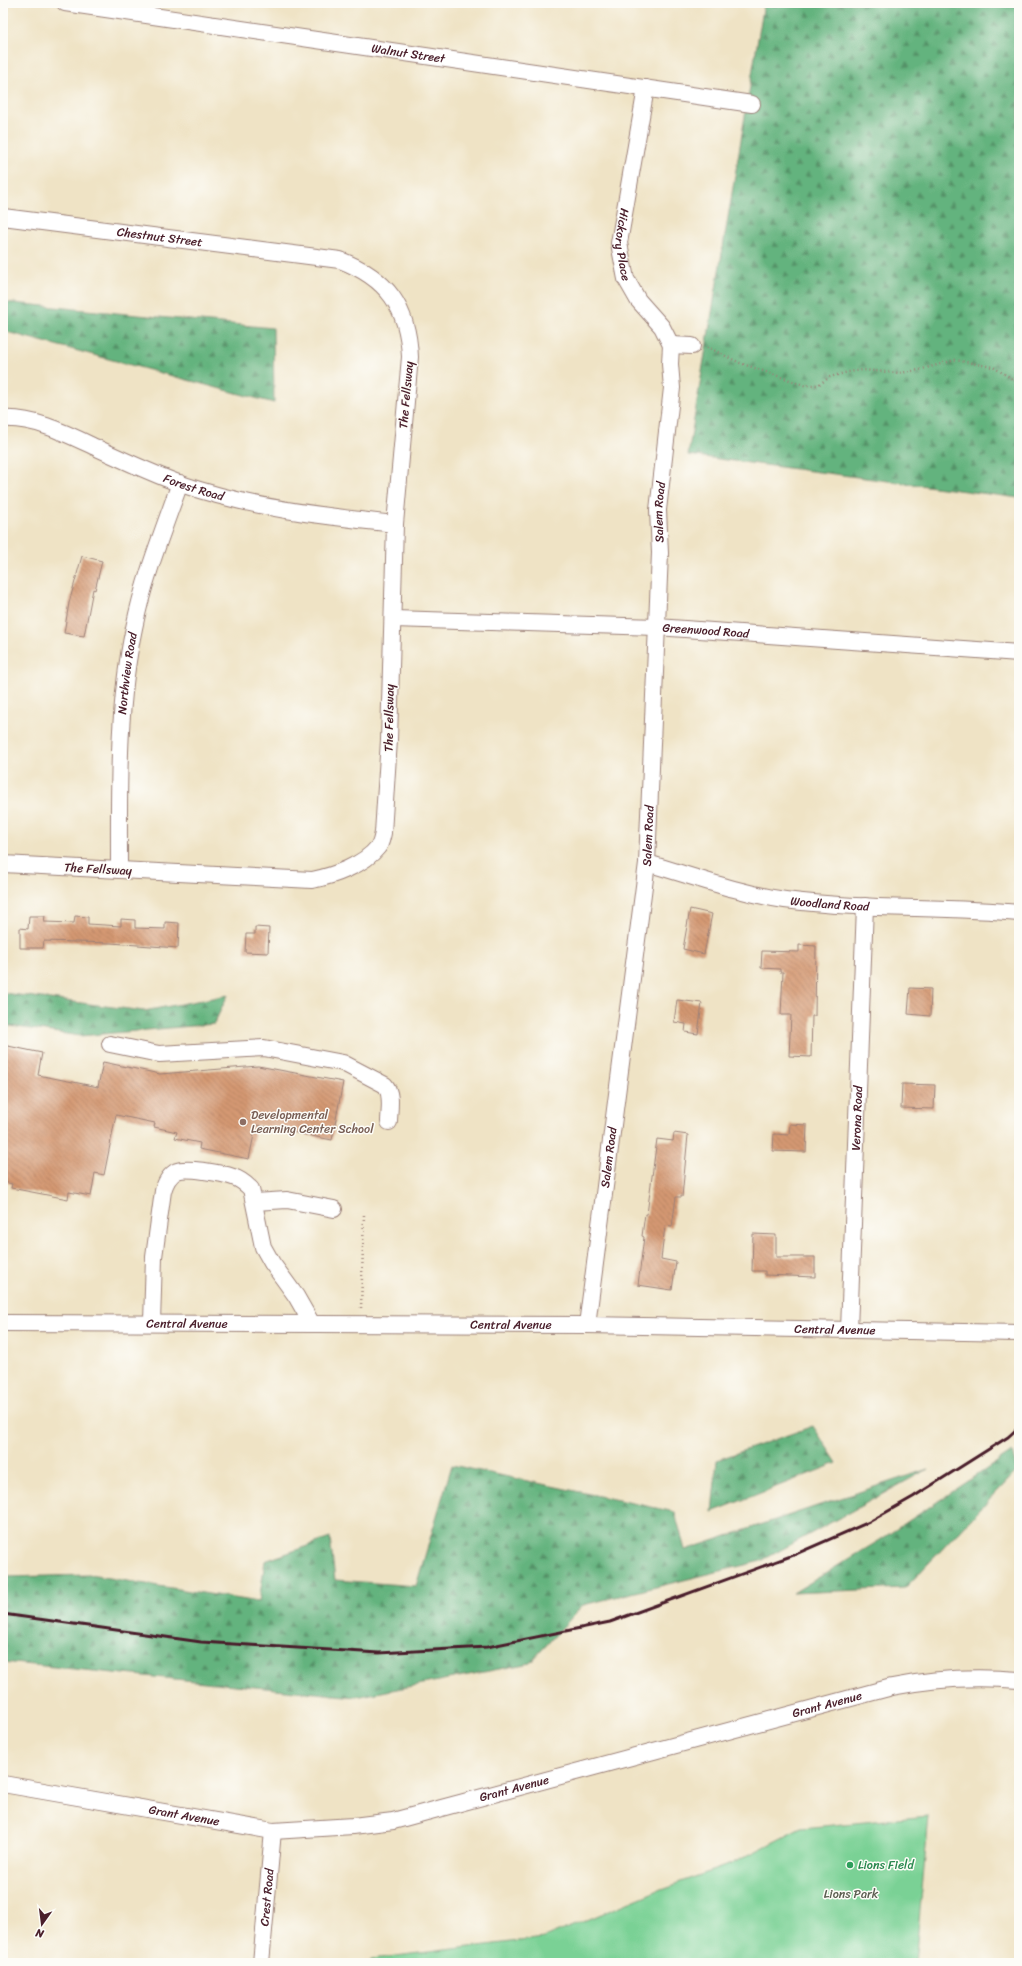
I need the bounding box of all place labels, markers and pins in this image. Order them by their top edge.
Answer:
place label: Developmental Learning Center School [251,1104,374,1140]
marker: Developmental Learning Center School [238,1117,248,1127]
place label: Lions Field [858,1854,916,1876]
marker: Lions Field [845,1860,855,1870]

